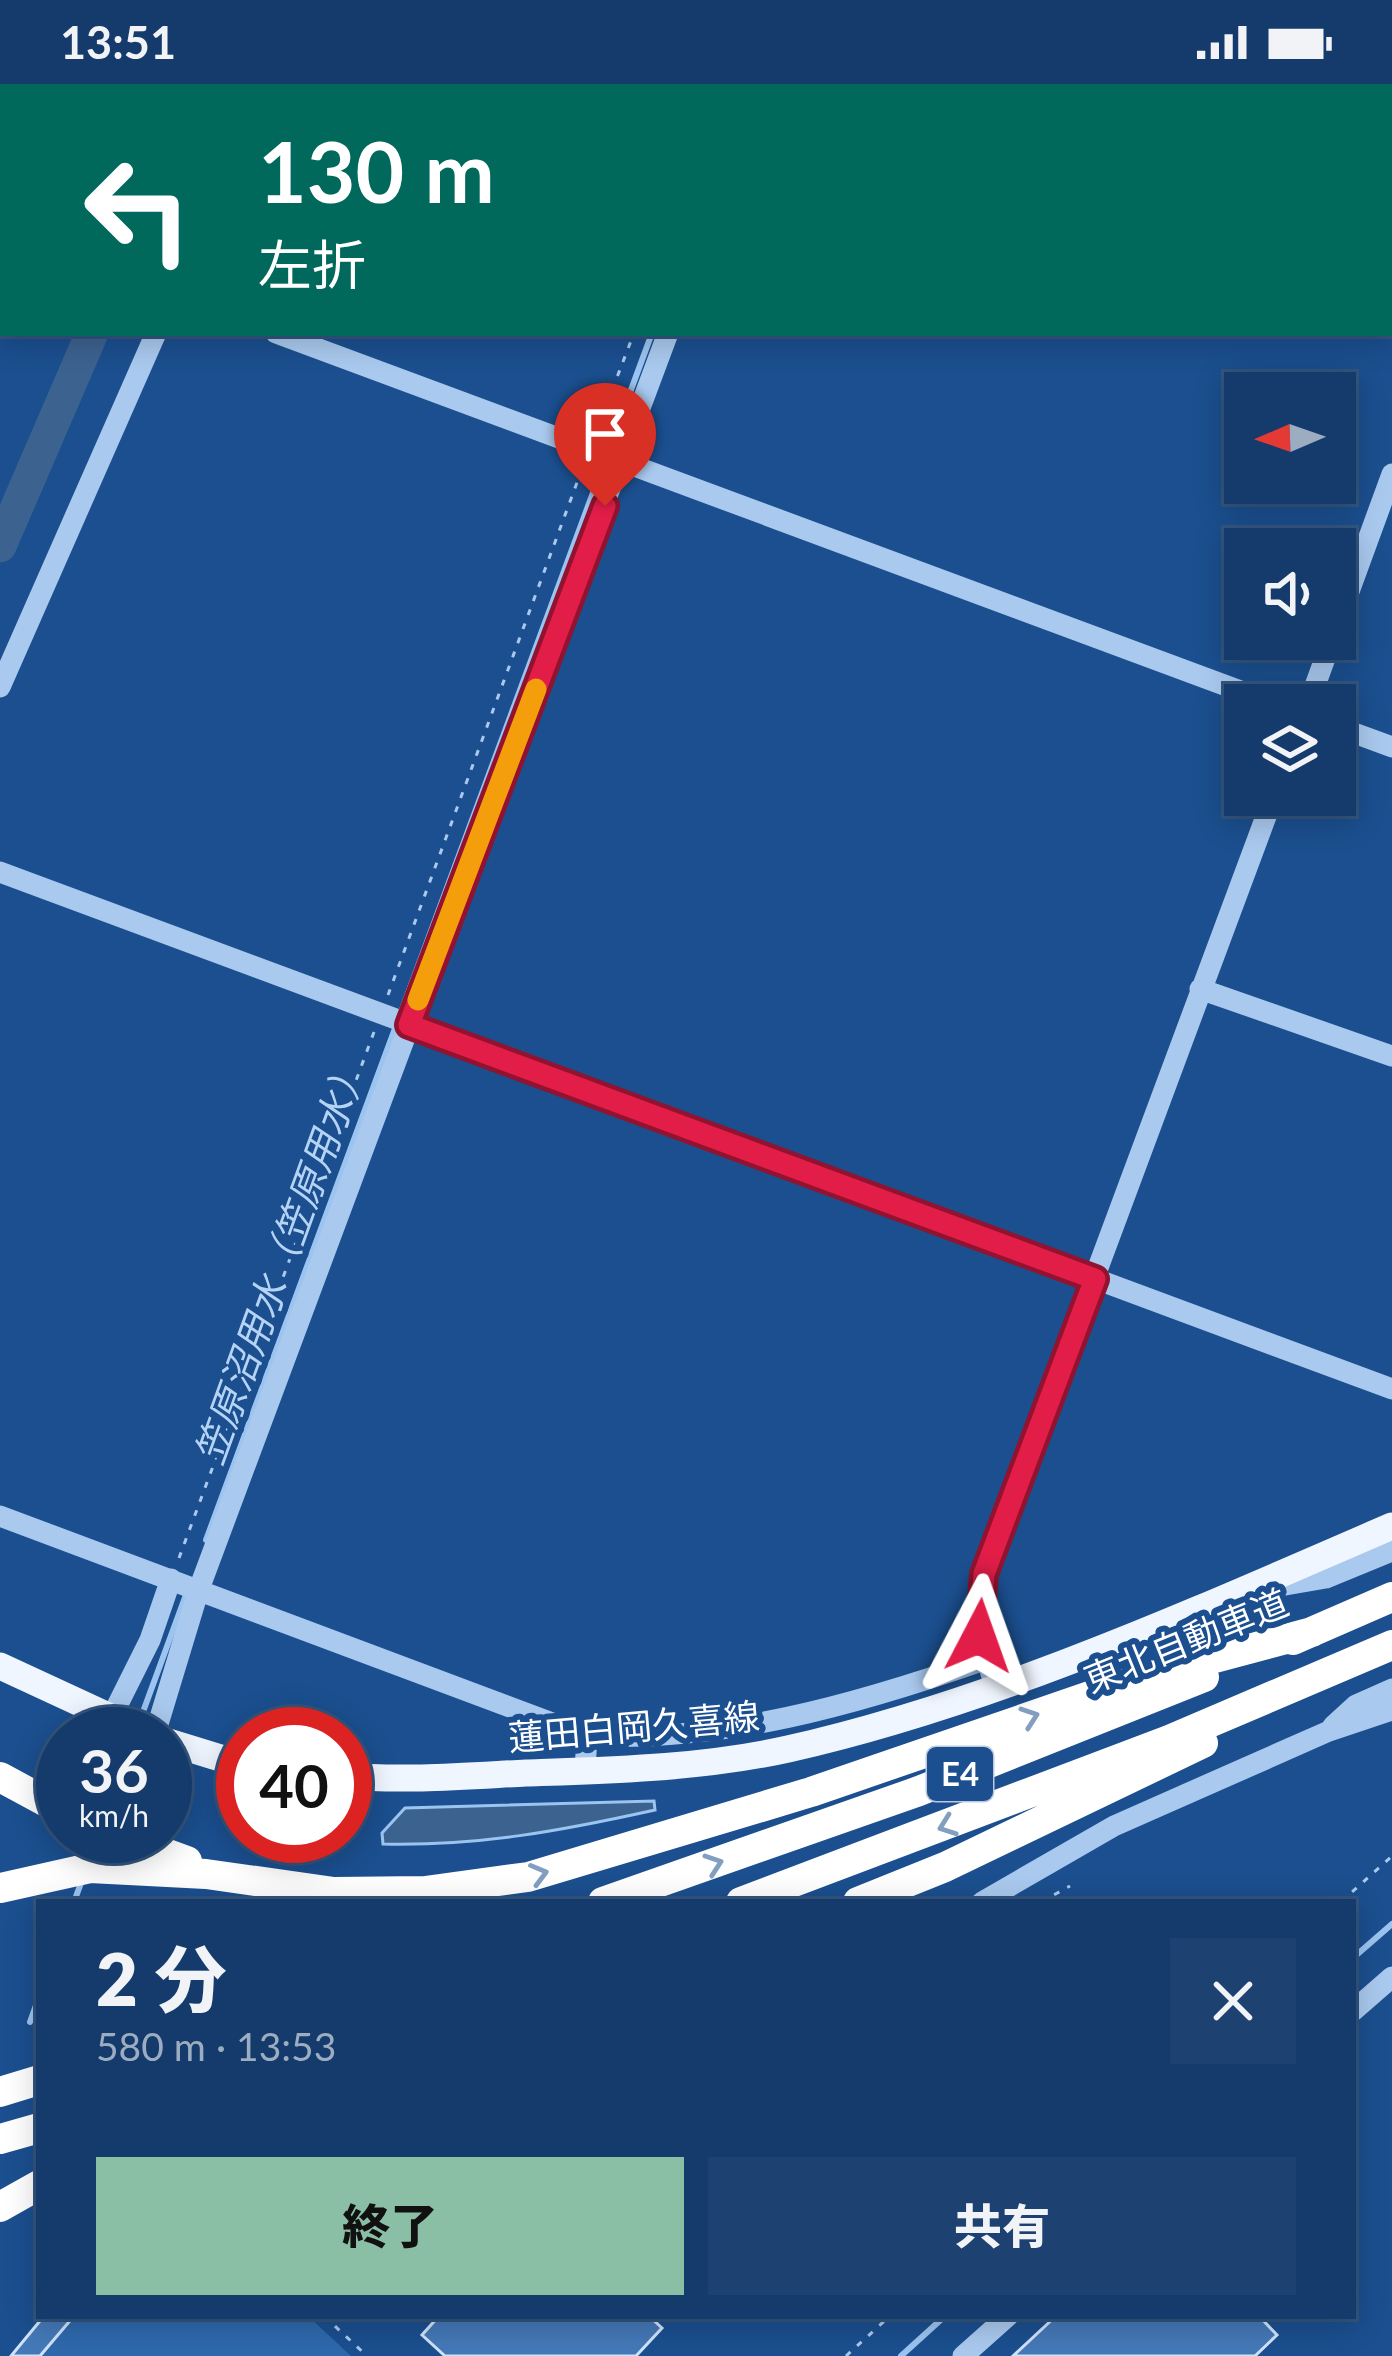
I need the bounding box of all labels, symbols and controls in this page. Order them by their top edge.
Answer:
text: 13:51 [60,15,176,69]
text: 130 m [258,120,495,221]
icon: left [60,132,216,288]
text: 左折 [258,232,366,297]
north arrow [1224,372,1356,504]
map controls [1224,372,1356,816]
pin [554,383,656,506]
icon: arrive [572,401,638,467]
button: sound [1224,528,1356,660]
button: layers [1224,684,1356,816]
water label: 笠原沼用水（笠原用水） [185,1051,375,1470]
position arrow [916,1573,1042,1699]
street label: 東北自動車道 [1077,1579,1294,1701]
street label: 蓮田白岡久喜線 [506,1693,761,1759]
speed limit sign: 40 [216,1707,372,1863]
one-way arrow [1018,1707,1039,1731]
text: 36 [79,1734,149,1806]
road number: E4 [927,1747,993,1801]
text: km/h [79,1797,149,1833]
one-way arrow [938,1811,959,1836]
one-way arrow [703,1853,724,1878]
one-way arrow [528,1863,548,1888]
text: 2 分 [96,1935,226,2021]
button: close [1170,1938,1296,2064]
text: 580 m · 13:53 [96,2023,336,2069]
button: 終了 [96,2157,684,2295]
button: 共有 [708,2157,1296,2295]

